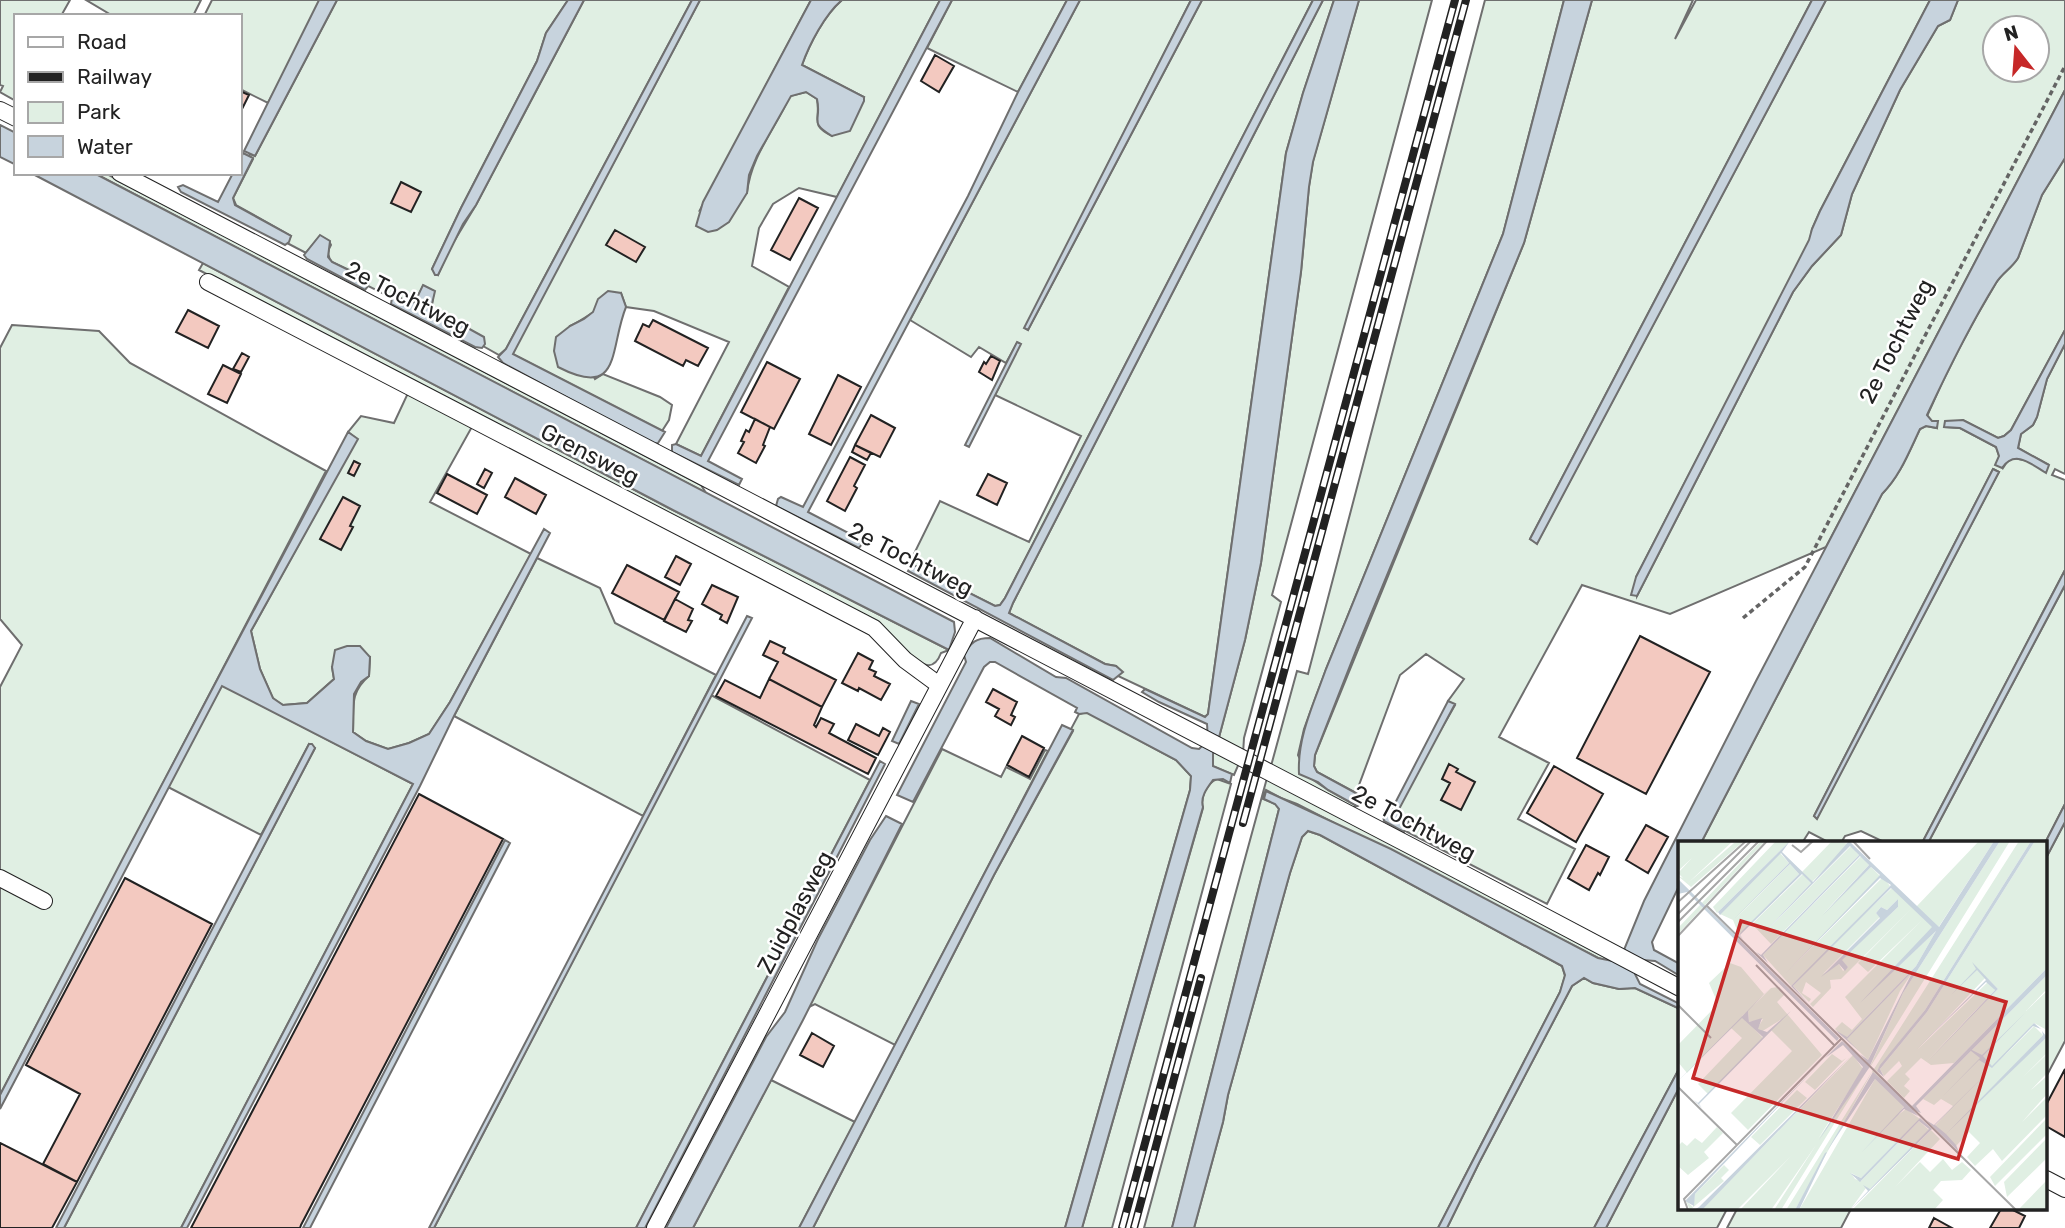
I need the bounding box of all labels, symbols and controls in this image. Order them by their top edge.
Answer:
legend [14,14,242,175]
north arrow [1981,14,2051,84]
text: N [2001,20,2021,46]
text: Road [77,29,127,54]
text: Railway [77,64,152,89]
text: Park [77,99,121,124]
text: Water [77,134,133,159]
street label: 2e Tochtweg [341,255,475,341]
street label: 2e Tochtweg [1853,274,1939,408]
street label: Grensweg [536,417,644,491]
street label: 2e Tochtweg [844,516,978,602]
street label: 2e Tochtweg [1347,779,1481,867]
inset map [1678,841,2048,1210]
street label: Zuidplasweg [751,846,839,978]

